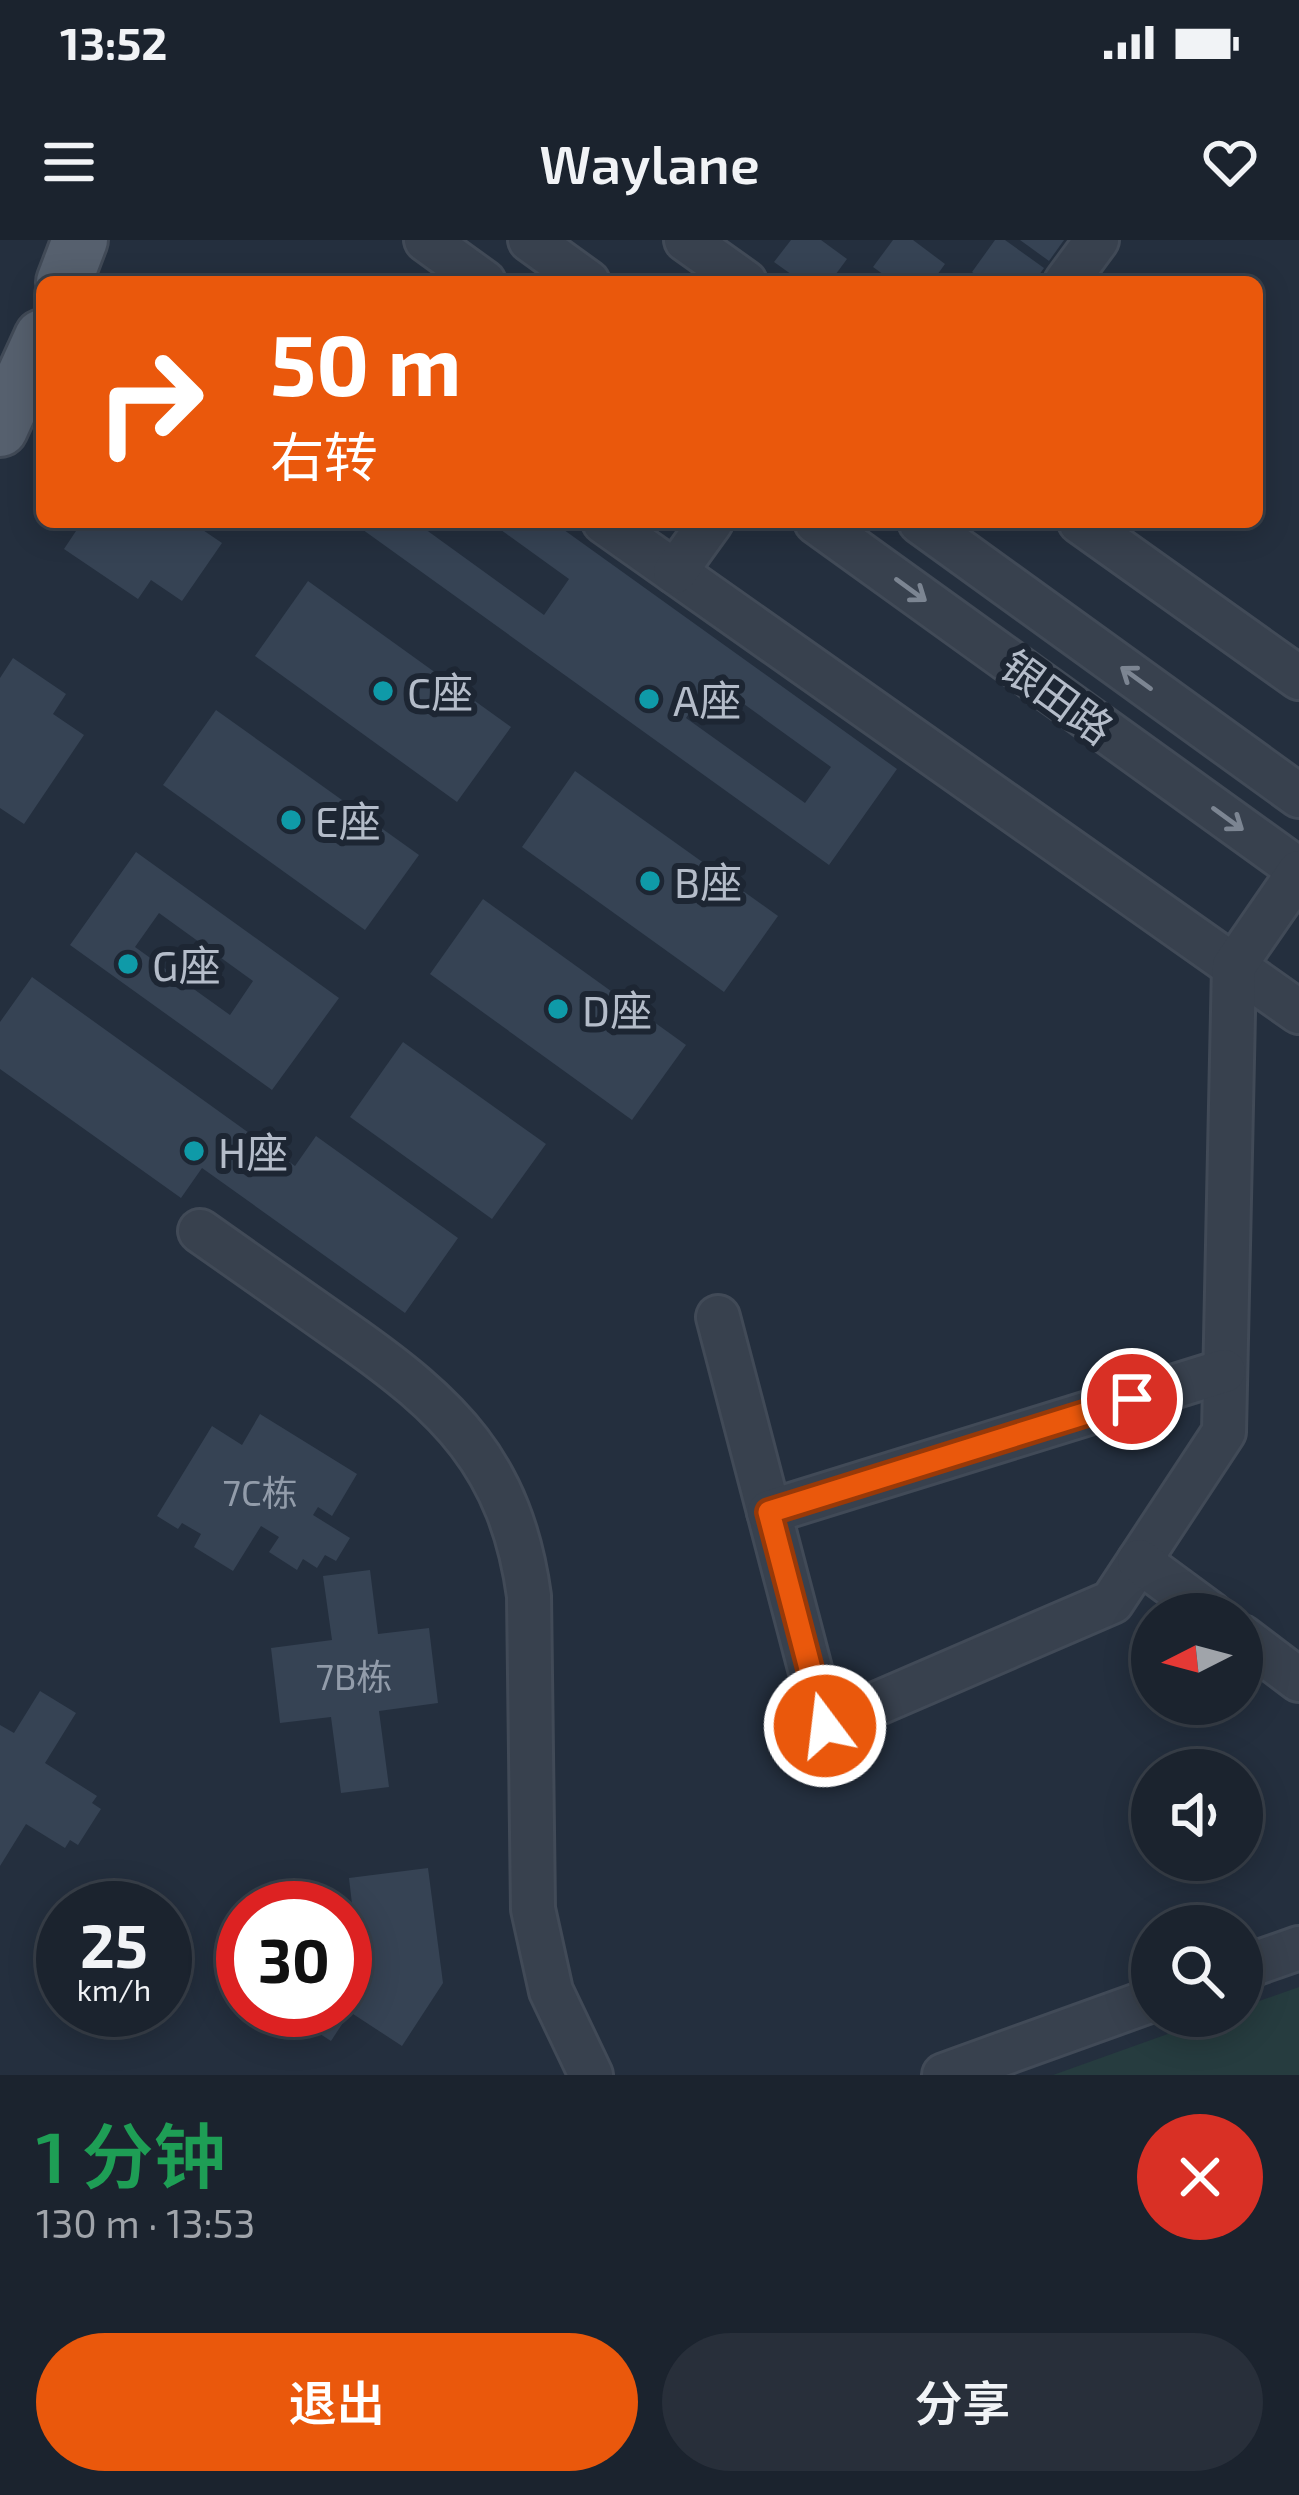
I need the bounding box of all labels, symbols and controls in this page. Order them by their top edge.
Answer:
text: 13:52 [60,15,168,69]
icon: menu [36,129,102,195]
icon: heart [1197,129,1263,195]
text: Waylane [539,130,760,195]
text: 50 m [270,312,462,413]
icon: right [72,324,228,480]
text: 右转 [270,423,378,488]
one-way arrow [894,577,927,603]
street label: 银田路 [992,639,1124,753]
place label: C座 [407,666,473,716]
one-way arrow [1120,666,1153,691]
place label: A座 [673,674,741,724]
marker: C座 [370,678,396,704]
marker: A座 [636,686,662,712]
place label: E座 [315,795,381,845]
one-way arrow [1210,806,1244,831]
marker: E座 [278,807,304,833]
place label: B座 [674,856,742,906]
marker: B座 [637,868,663,894]
place label: G座 [152,939,220,989]
marker: G座 [115,951,141,977]
place label: D座 [582,984,652,1034]
marker: D座 [545,996,571,1022]
place label: H座 [218,1126,288,1176]
marker: H座 [181,1138,207,1164]
pin [1081,1348,1183,1450]
icon: arrive [1099,1366,1165,1432]
house number: 7C栋 [223,1470,297,1513]
north arrow [1131,1593,1263,1725]
map controls [1131,1593,1263,2037]
house number: 7B栋 [316,1654,392,1697]
position arrow [762,1663,888,1789]
button: sound [1131,1749,1263,1881]
speed limit sign: 30 [216,1881,372,2037]
button: search [1131,1905,1263,2037]
text: 25 [80,1908,148,1980]
text: km/h [77,1971,151,2007]
text: 1 分钟 [36,2111,226,2197]
button: close [1137,2114,1263,2240]
text: 130 m · 13:53 [36,2199,255,2246]
button: 退出 [36,2333,638,2471]
button: 分享 [662,2333,1263,2471]

